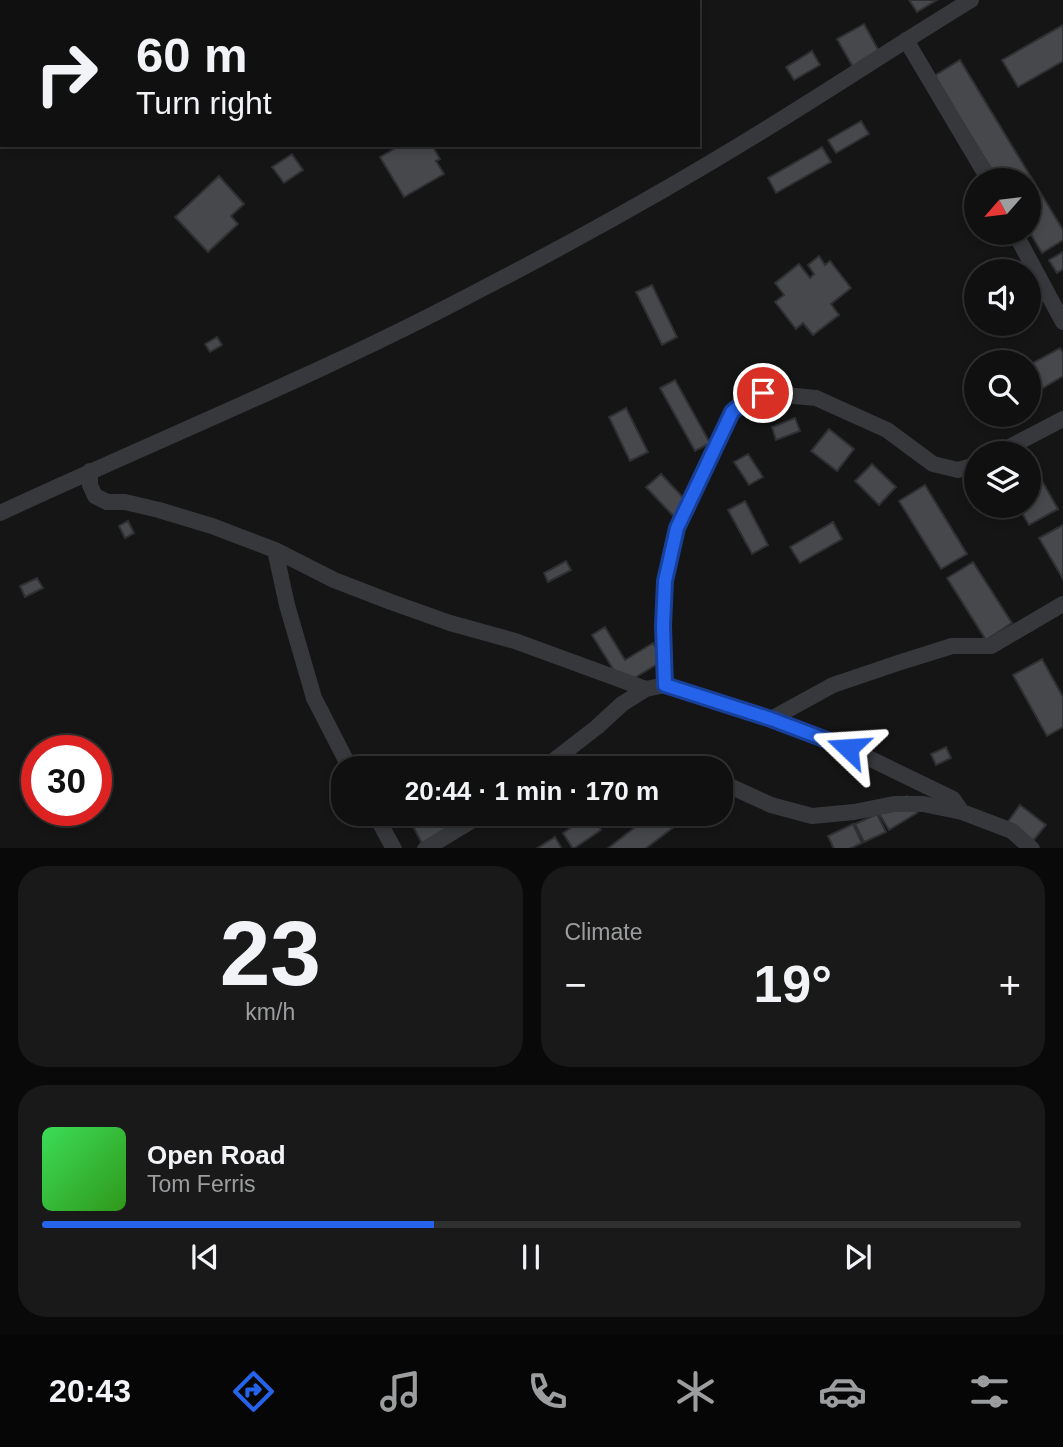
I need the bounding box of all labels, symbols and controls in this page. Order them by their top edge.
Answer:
icon: right [21,28,112,119]
text: 60 m [136,28,248,82]
text: Turn right [136,85,272,121]
north arrow [964,168,1041,245]
map controls [964,168,1041,518]
button: sound [964,259,1041,336]
button: search [964,350,1041,427]
pin [733,363,793,423]
icon: arrive [744,374,782,412]
button: layers [964,441,1041,518]
position arrow [811,711,885,785]
speed limit sign: 30 [21,735,112,826]
text: 20:44 · 1 min · 170 m [405,776,659,806]
text: 23 [220,903,321,1004]
text: Climate [565,919,642,945]
text: 19° [753,955,832,1013]
text: − [565,964,587,1006]
text: + [999,964,1021,1006]
text: km/h [245,999,295,1025]
text: Open Road [147,1140,286,1170]
text: Tom Ferris [147,1171,256,1197]
icon: previous [186,1238,224,1276]
icon: pause [512,1238,550,1276]
icon: next [839,1238,877,1276]
icon: directions [229,1367,278,1416]
icon: music [376,1367,425,1416]
icon: phone [523,1367,572,1416]
icon: climate [671,1367,720,1416]
icon: car [818,1367,867,1416]
icon: filters [965,1367,1014,1416]
text: 20:43 [49,1373,131,1409]

